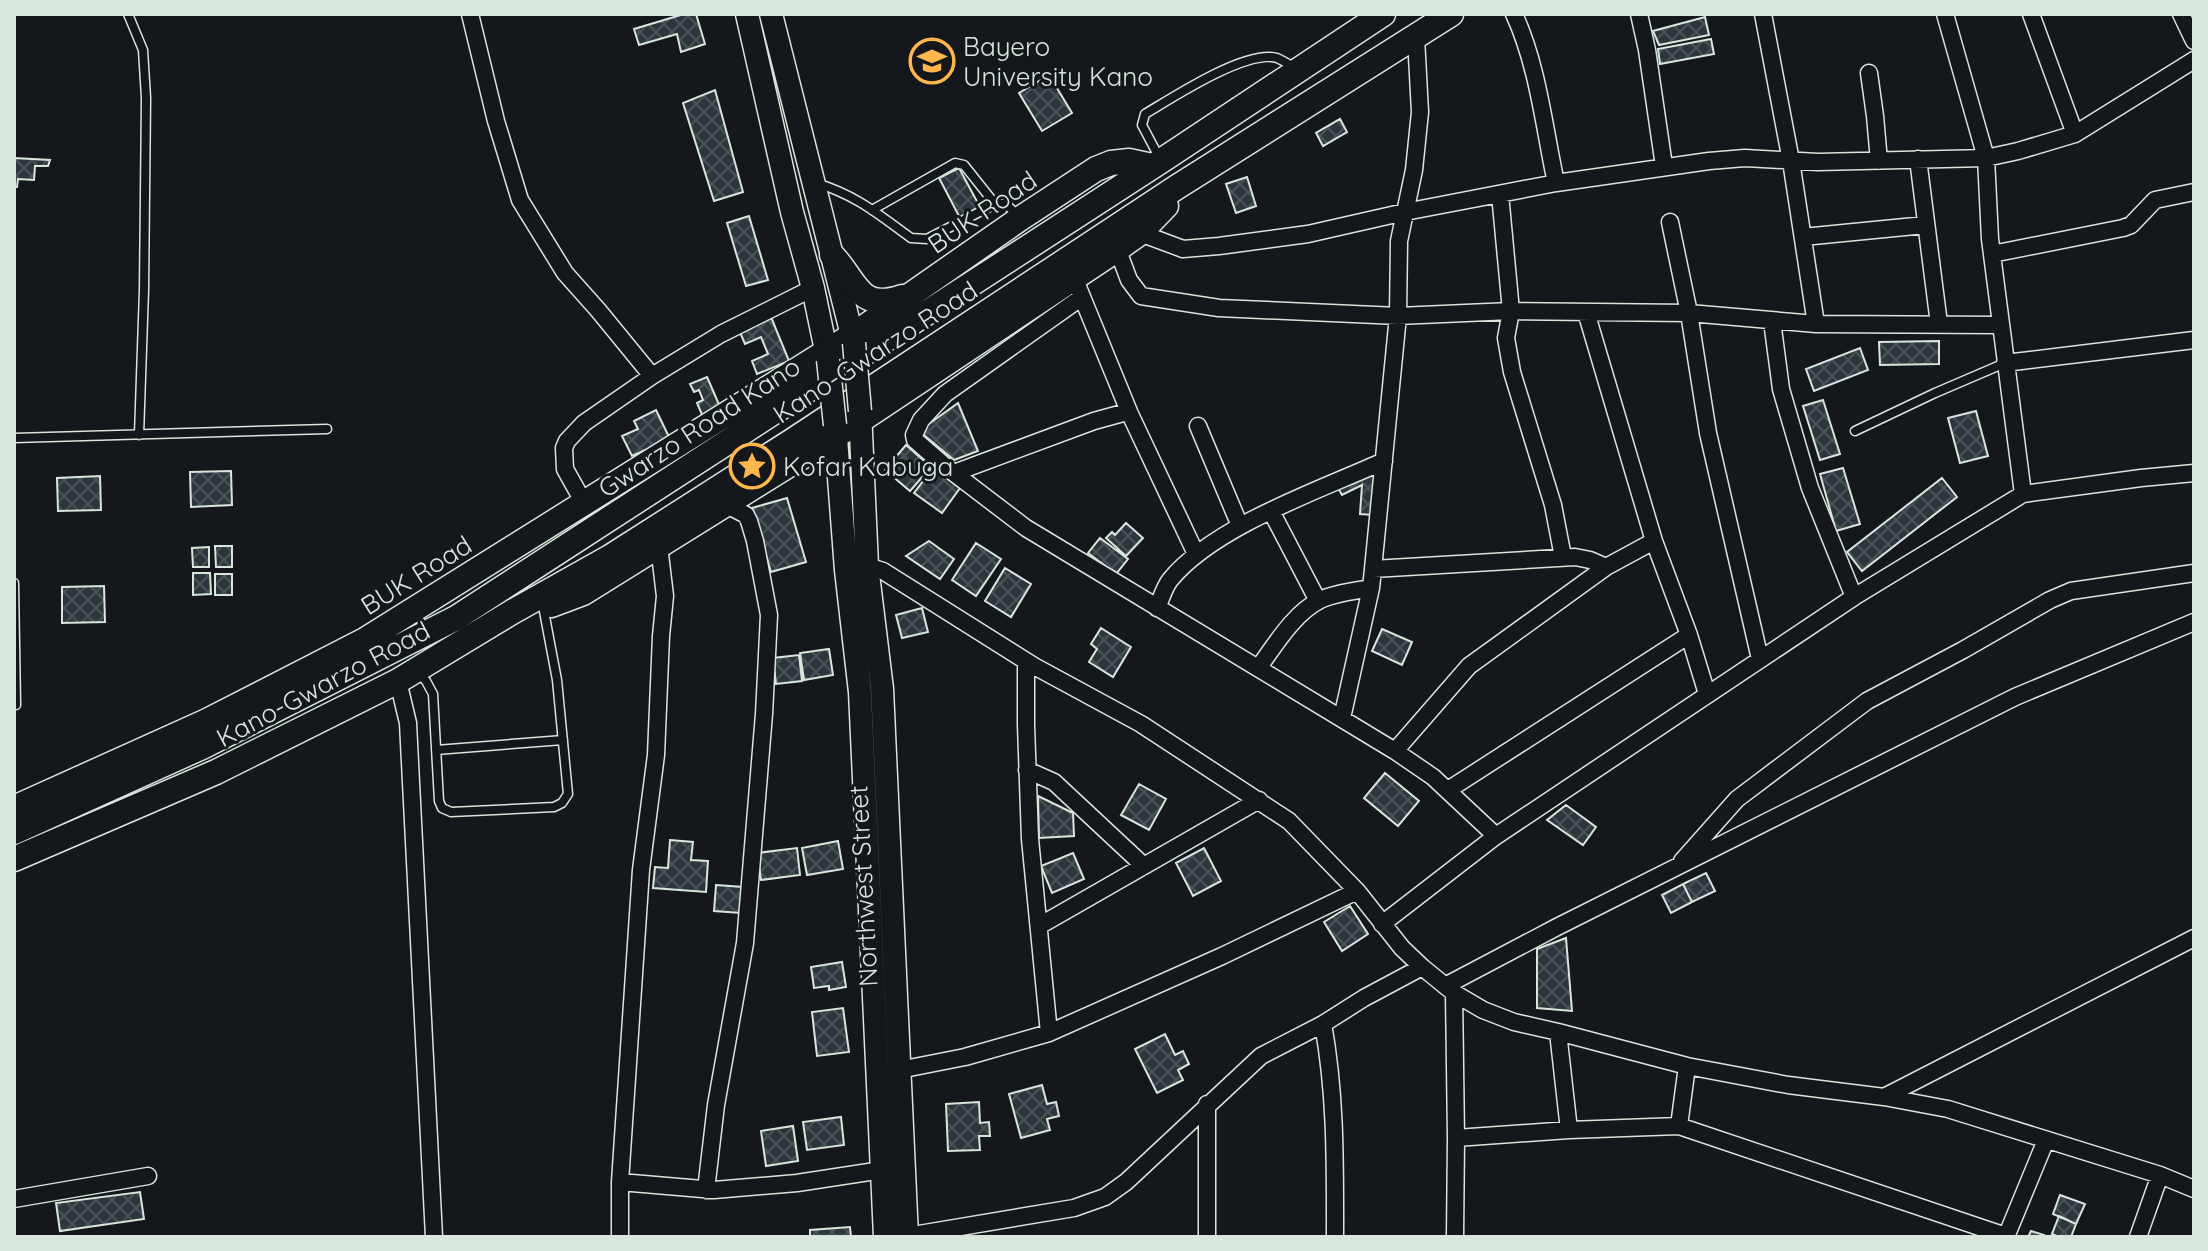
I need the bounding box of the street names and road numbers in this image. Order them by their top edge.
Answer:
street label: BUK Road [921,163,1043,261]
street label: Kano-Gwarzo Road [767,274,983,430]
street label: Gwarzo Road Kano [592,349,806,505]
street label: BUK Road [354,528,478,622]
street label: Kano-Gwarzo Road [211,614,435,754]
street label: Northwest Street [841,784,885,988]

